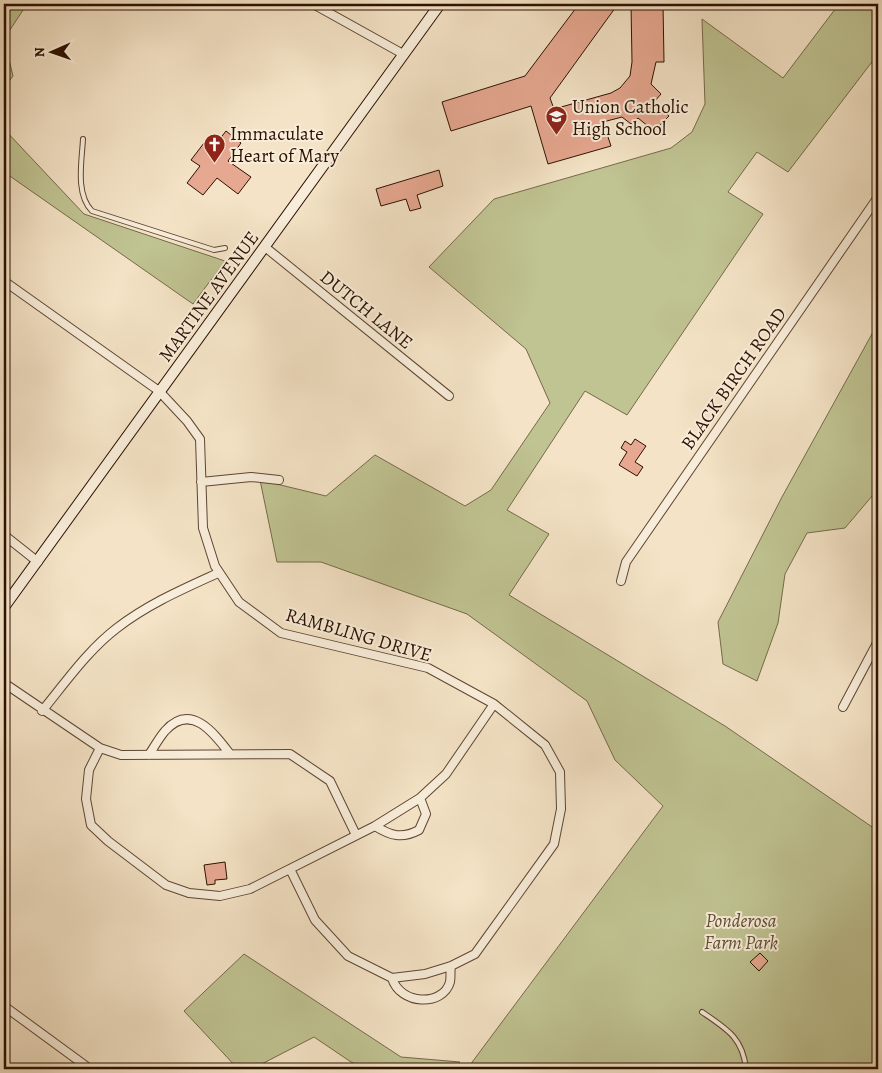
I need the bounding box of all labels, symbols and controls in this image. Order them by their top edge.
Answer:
north arrow [28,28,78,78]
text: N [30,47,49,58]
place label: Union Catholic High School [572,94,689,142]
school or university icon: Union Catholic High School [544,105,568,136]
place label: Immaculate Heart of Mary [230,121,339,169]
church icon: Immaculate Heart of Mary [202,132,226,163]
street label: MARTINE AVENUE [153,226,265,367]
street label: DUTCH LANE [314,264,418,355]
street label: BLACK BIRCH ROAD [675,302,793,455]
street label: RAMBLING DRIVE [283,602,435,668]
park label: Ponderosa Farm Park [704,908,778,956]

